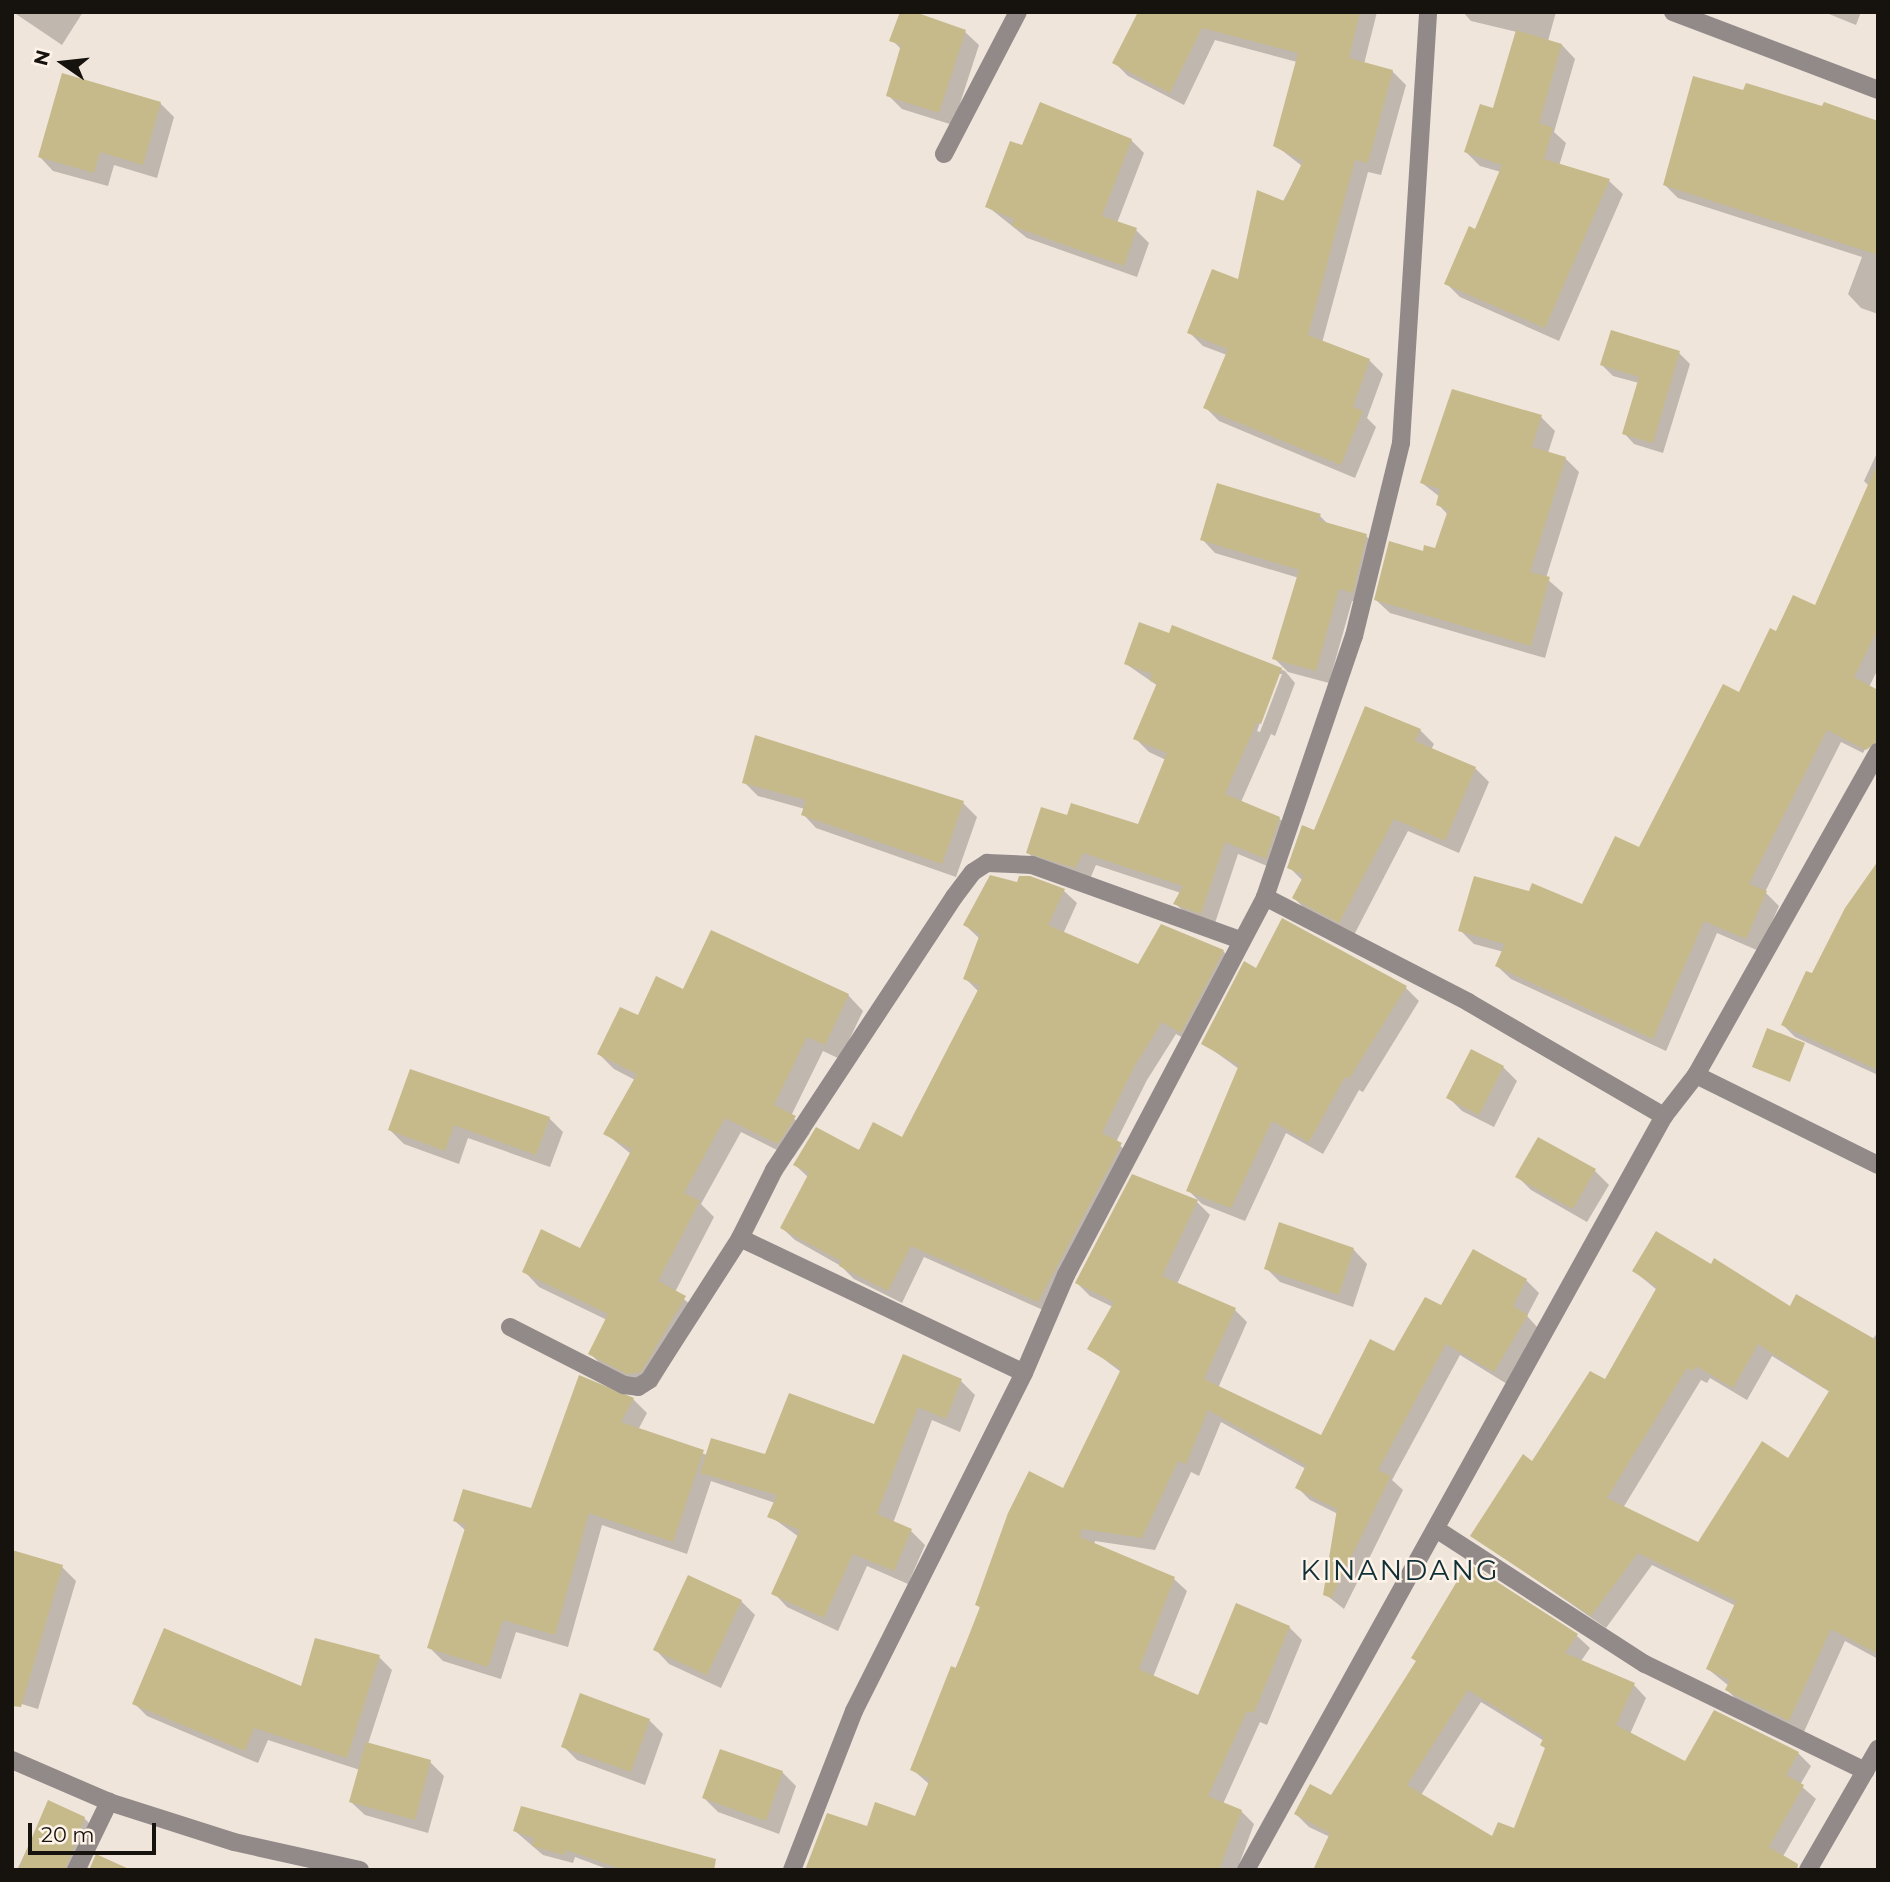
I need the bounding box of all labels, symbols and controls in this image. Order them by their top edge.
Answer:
north arrow [28,28,98,98]
text: N [29,48,55,68]
district label: KINANDANG [1301,1553,1499,1587]
scale bar [32,1808,159,1852]
text: 20 m [41,1822,95,1847]

